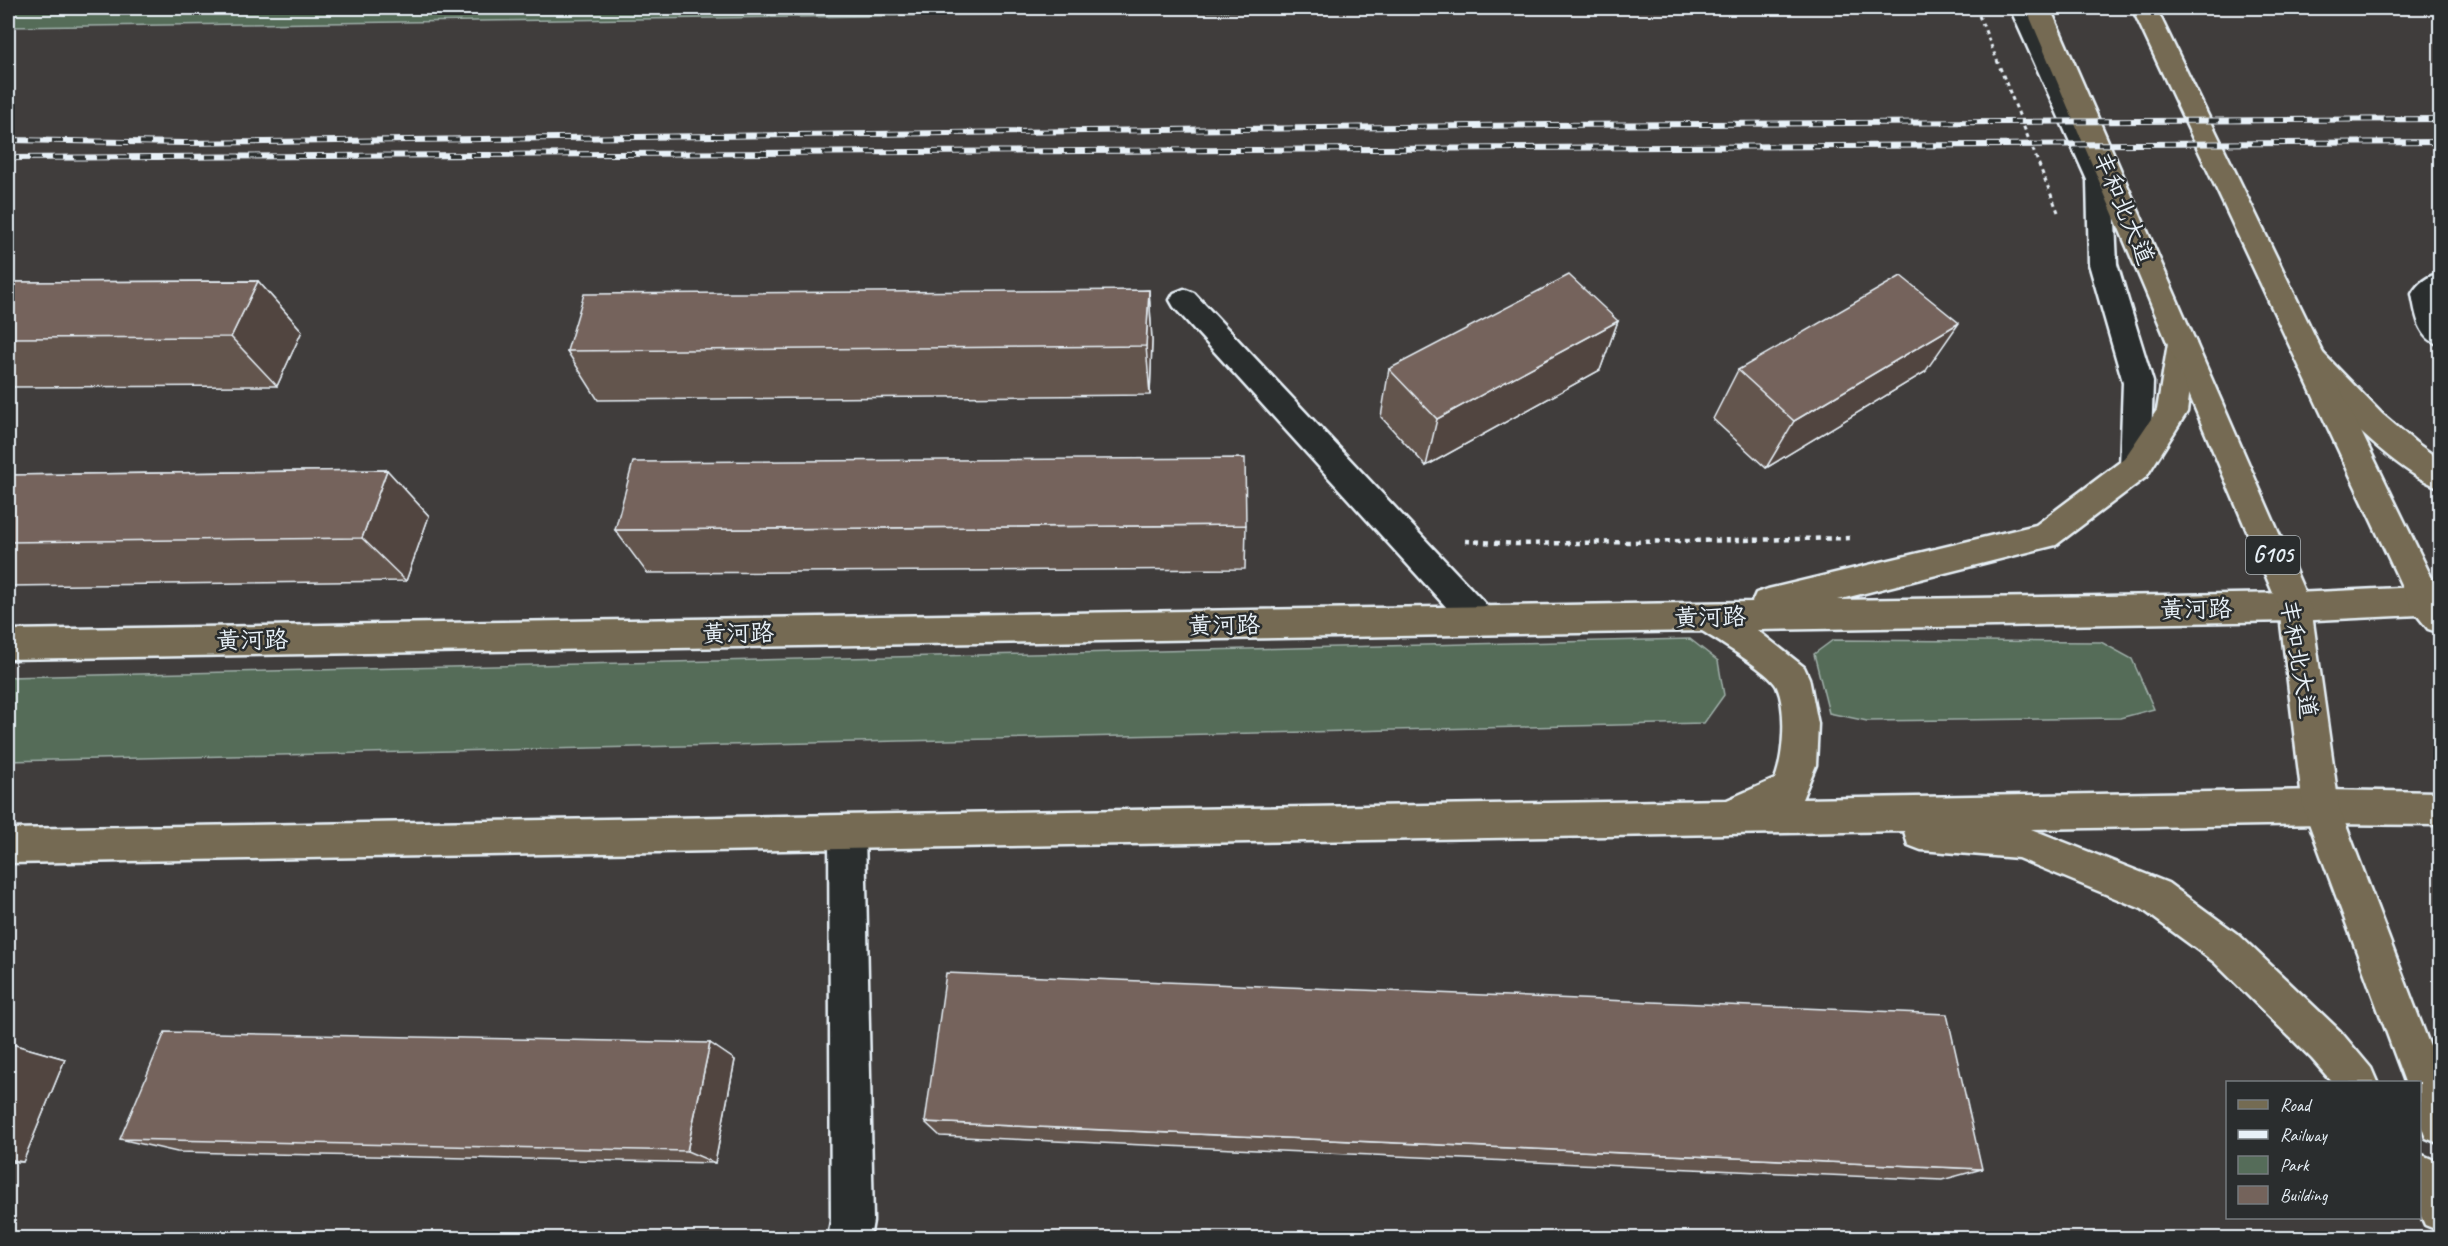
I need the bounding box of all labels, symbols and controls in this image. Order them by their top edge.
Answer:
street label: 丰和北大道 [2087,147,2161,269]
road number: G105 [2246,536,2300,574]
street label: 黄河路 [2160,593,2232,625]
street label: 丰和北大道 [2274,597,2324,721]
street label: 黄河路 [1674,601,1746,633]
street label: 黄河路 [1188,609,1260,641]
street label: 黄河路 [702,617,774,649]
street label: 黄河路 [216,624,288,656]
legend [2226,1081,2421,1219]
text: Road [2280,1094,2313,1116]
text: Railway [2280,1124,2328,1146]
text: Park [2280,1154,2310,1176]
text: Building [2280,1184,2329,1206]

